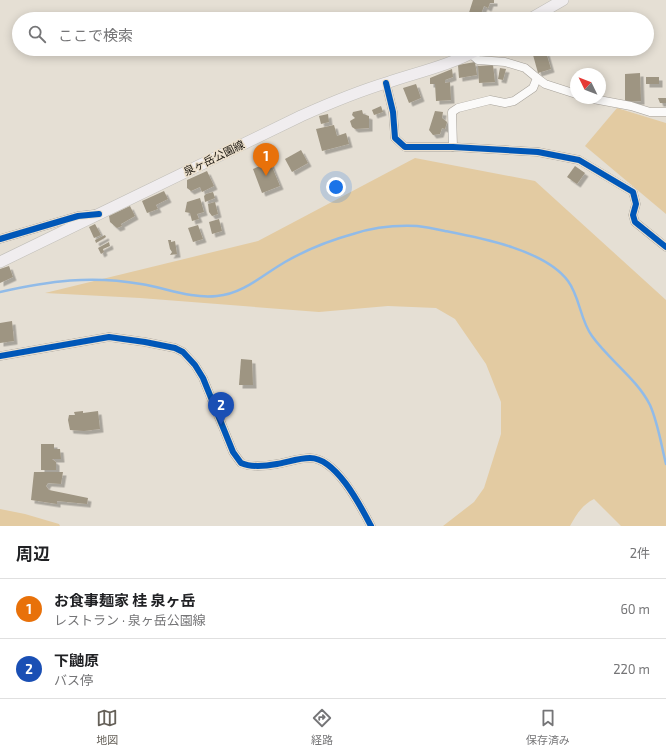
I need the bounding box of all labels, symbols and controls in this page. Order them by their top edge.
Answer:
search box [12,12,654,56]
icon: search [26,23,48,45]
text: ここで検索 [58,26,133,44]
north arrow [570,68,606,104]
street label: 泉ヶ岳公園線 [181,137,246,178]
pin: 1 [253,143,279,176]
your location [326,177,346,197]
pin: 2 [208,392,234,425]
text: 周辺 [16,543,50,563]
text: 2件 [630,545,650,561]
text: お食事麺家 桂 泉ヶ岳 [54,591,195,609]
text: 1 [26,601,32,617]
text: 60 m [620,601,650,617]
text: レストラン · 泉ヶ岳公園線 [54,612,206,628]
text: 下鼬原 [54,651,99,669]
text: 2 [25,661,33,677]
text: 220 m [613,661,650,677]
text: バス停 [54,672,93,688]
tab: 地図 [96,707,118,747]
tab: 経路 [311,707,333,747]
tab: 保存済み [526,707,570,747]

